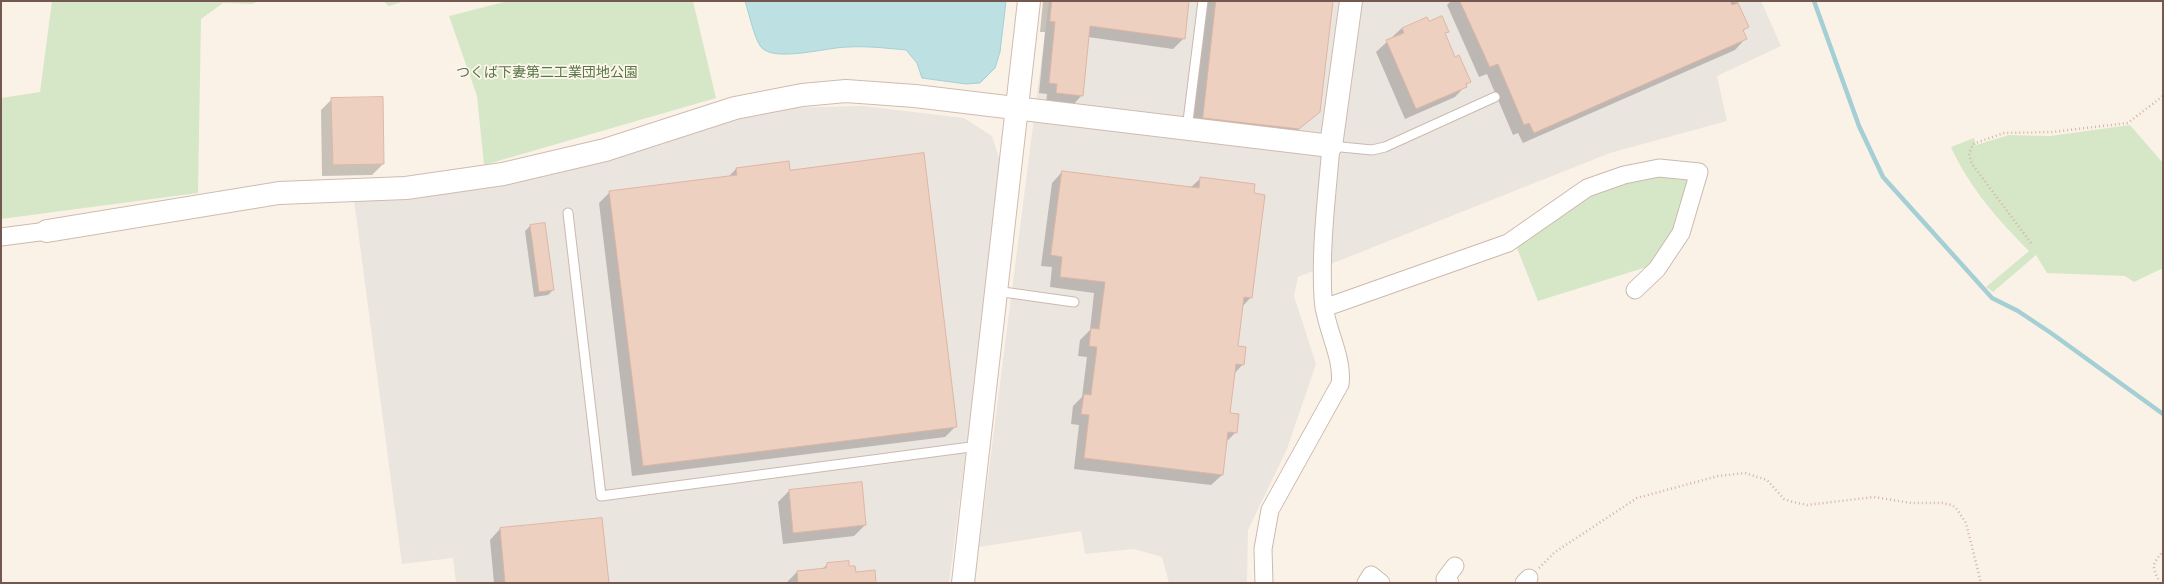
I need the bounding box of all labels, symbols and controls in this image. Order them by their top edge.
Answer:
park label: つくば下妻第二工業団地公園 [456,65,638,81]

